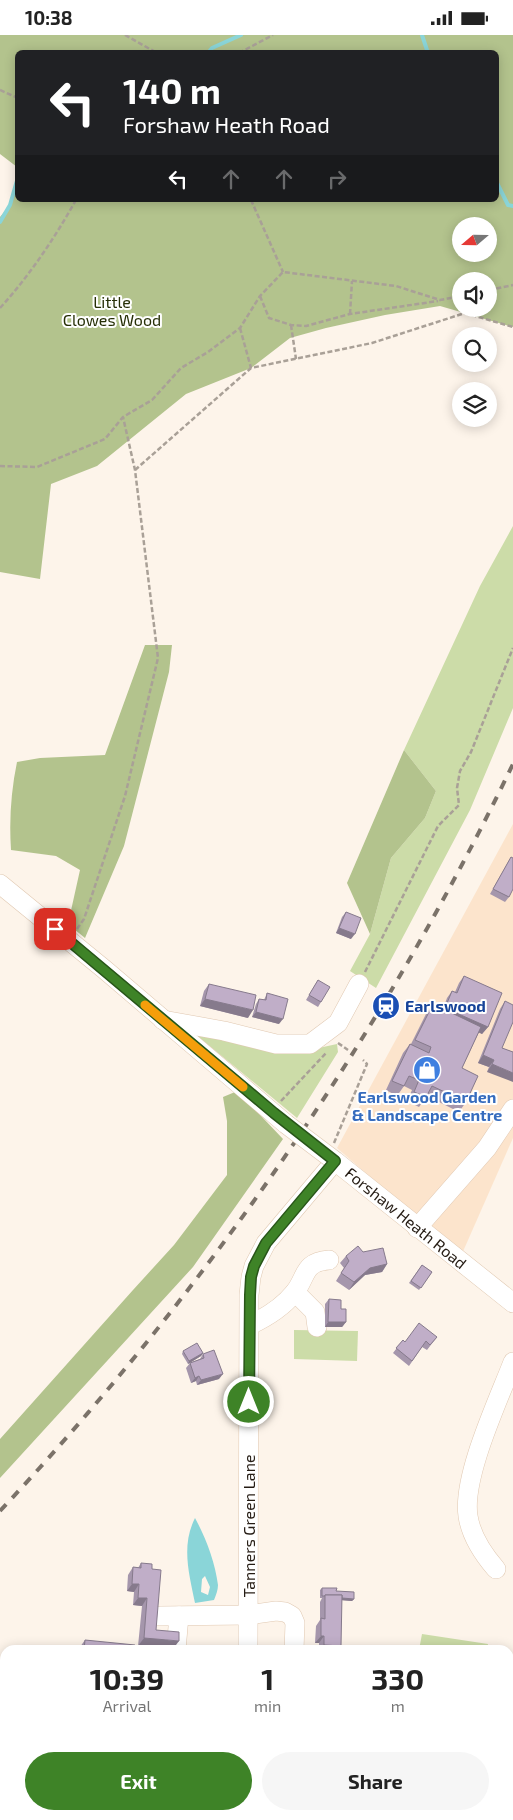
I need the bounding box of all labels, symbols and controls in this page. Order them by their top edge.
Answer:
text: 10:38 [25,6,73,29]
text: 140 m [123,69,221,111]
icon: left [40,70,105,135]
text: Forshaw Heath Road [123,111,330,137]
icon: left [164,165,192,193]
icon: ahead [217,165,245,193]
icon: ahead [270,165,298,193]
icon: right [323,165,351,193]
north arrow [452,217,498,263]
map controls [452,217,497,427]
button: sound [452,272,497,317]
park label: Little Clowes Wood [63,292,161,329]
button: search [452,327,497,372]
button: layers [452,382,497,427]
pin [34,908,76,950]
icon: arrive [41,915,69,943]
station icon: Earlswood [371,991,401,1021]
place label: Earlswood [405,996,486,1015]
shop icon: Earlswood Garden & Landscape Centre [412,1055,442,1085]
place label: Earlswood Garden & Landscape Centre [352,1087,502,1124]
street label: Forshaw Heath Road [342,1163,471,1272]
position arrow [222,1375,274,1427]
street label: Tanners Green Lane [239,1454,258,1598]
text: 10:39 [90,1660,164,1696]
text: 1 [261,1660,274,1696]
text: 330 [371,1660,424,1696]
text: Arrival [103,1696,151,1715]
text: min [254,1696,281,1715]
text: m [391,1696,405,1715]
button: Exit [25,1752,252,1810]
button: Share [262,1752,489,1810]

